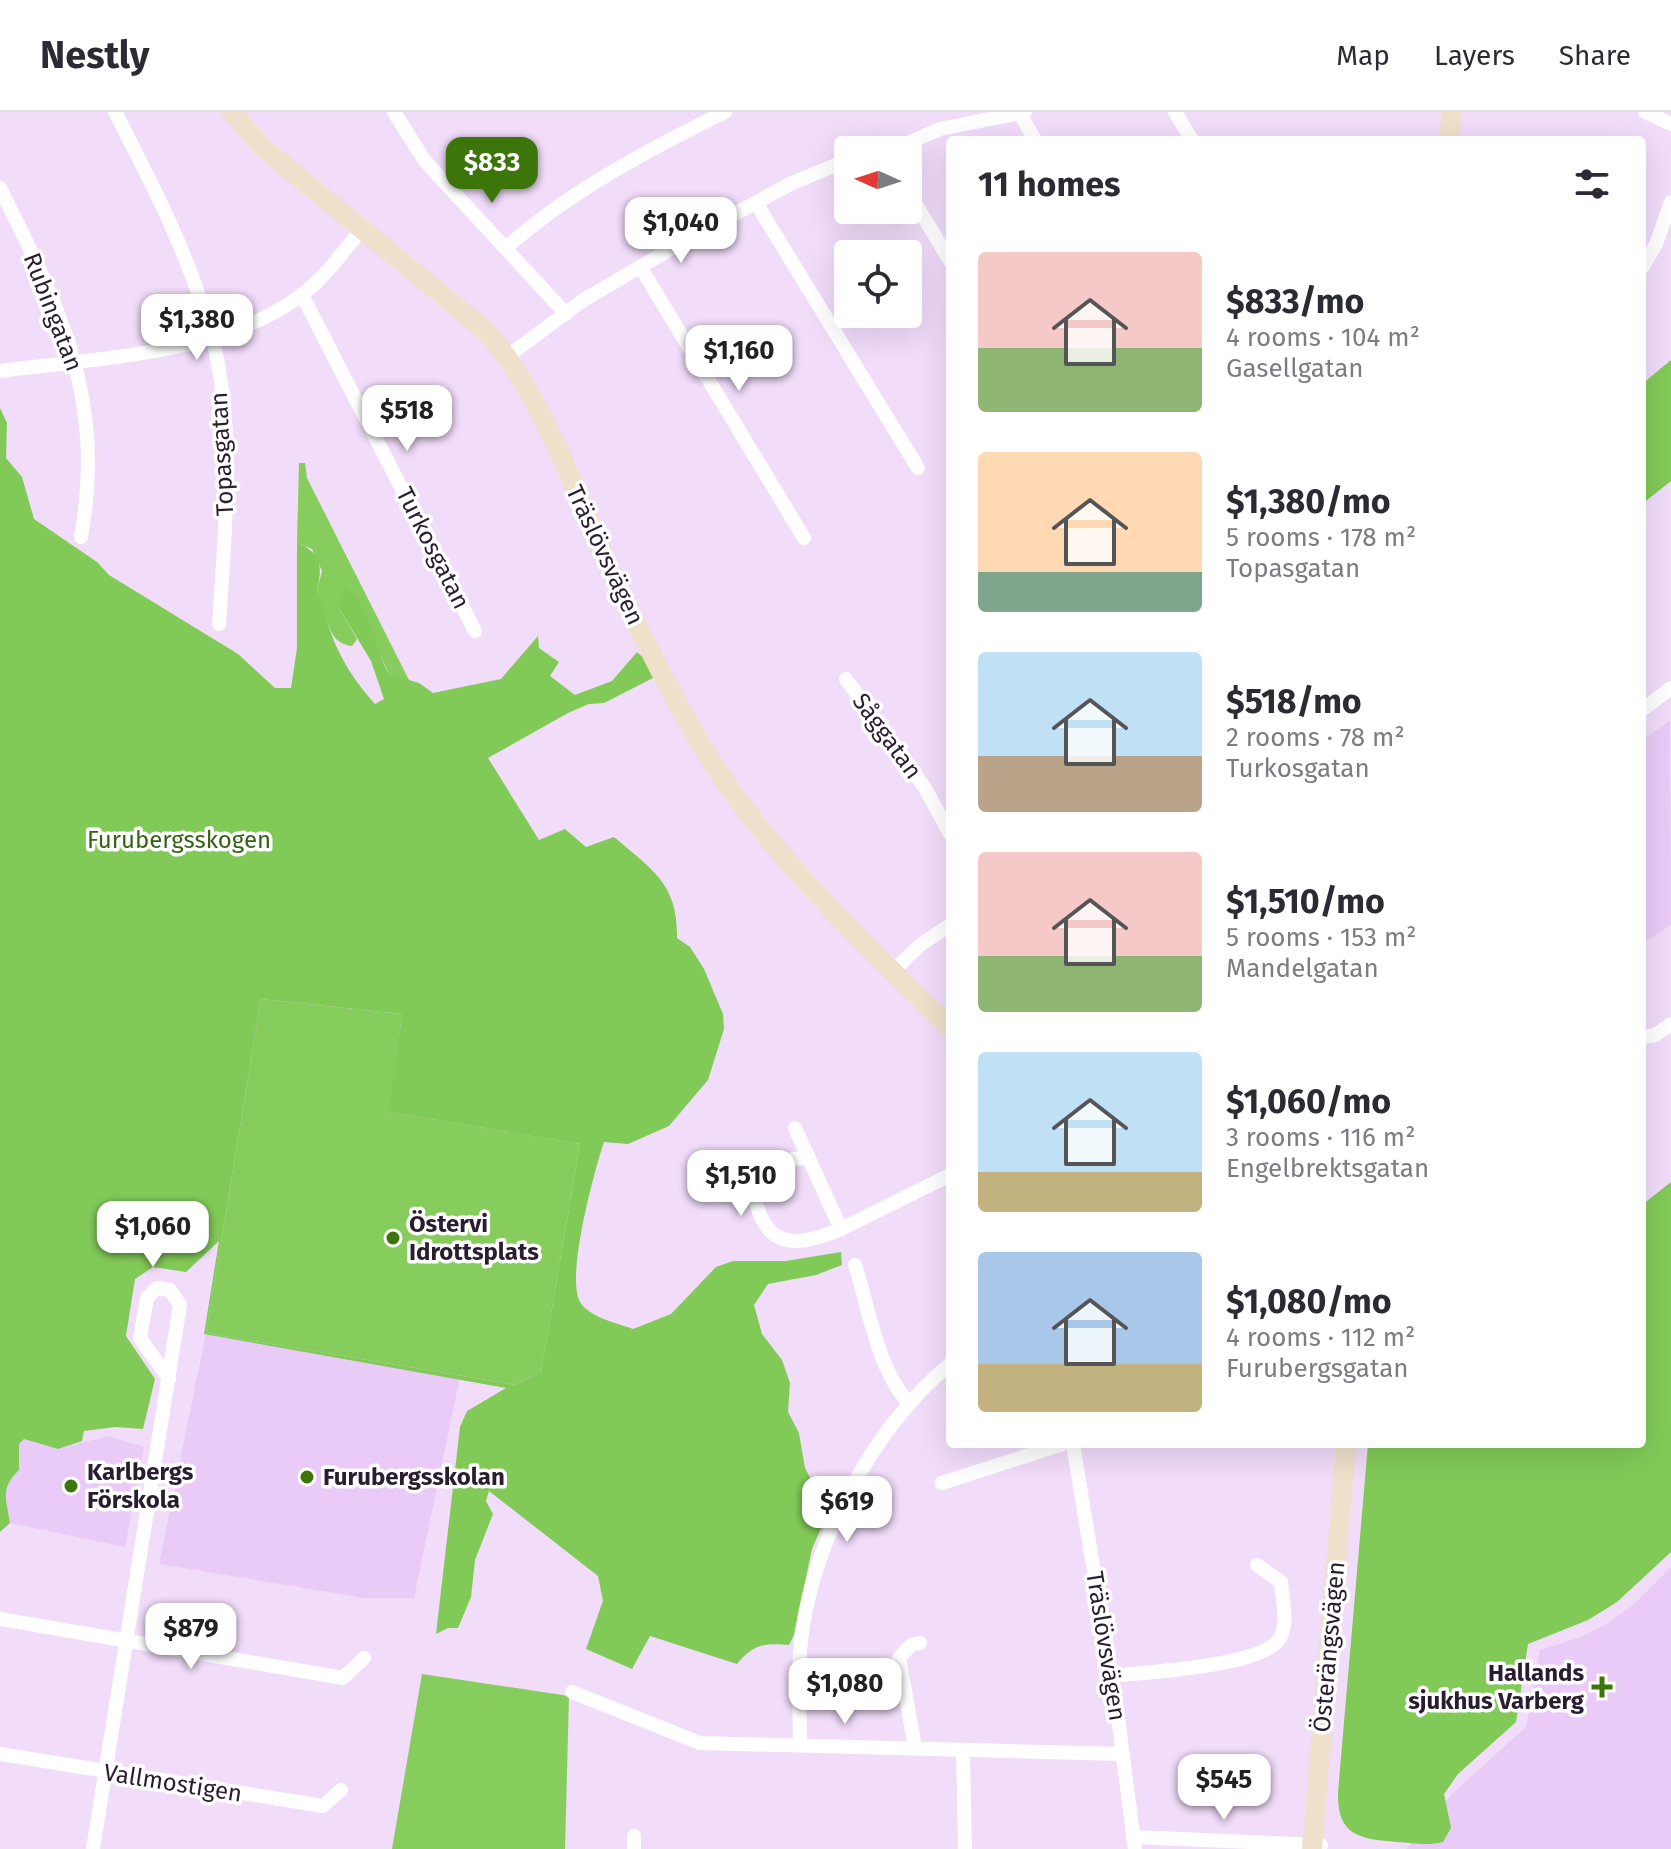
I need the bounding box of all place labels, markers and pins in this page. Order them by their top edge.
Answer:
pin: $833 [445,137,539,205]
pin: $1,040 [616,197,746,265]
pin: $1,380 [132,294,262,362]
pin: $1,160 [674,325,804,393]
pin: $518 [360,385,454,453]
pin: $1,510 [676,1150,806,1218]
pin: $1,060 [88,1201,218,1269]
place label: Östervi Idrottsplats [409,1210,539,1266]
marker: Östervi Idrottsplats [384,1229,402,1247]
place label: Karlbergs Förskola [87,1458,194,1514]
place label: Furubergsskolan [323,1463,505,1491]
marker: Furubergsskolan [298,1468,316,1486]
pin: $619 [800,1476,894,1544]
marker: Karlbergs Förskola [62,1477,80,1495]
pin: $879 [144,1603,238,1671]
pin: $1,080 [780,1658,910,1726]
place label: Hallands sjukhus Varberg [1408,1659,1585,1715]
marker: Hallands sjukhus Varberg [1591,1676,1613,1698]
pin: $545 [1177,1754,1271,1822]

